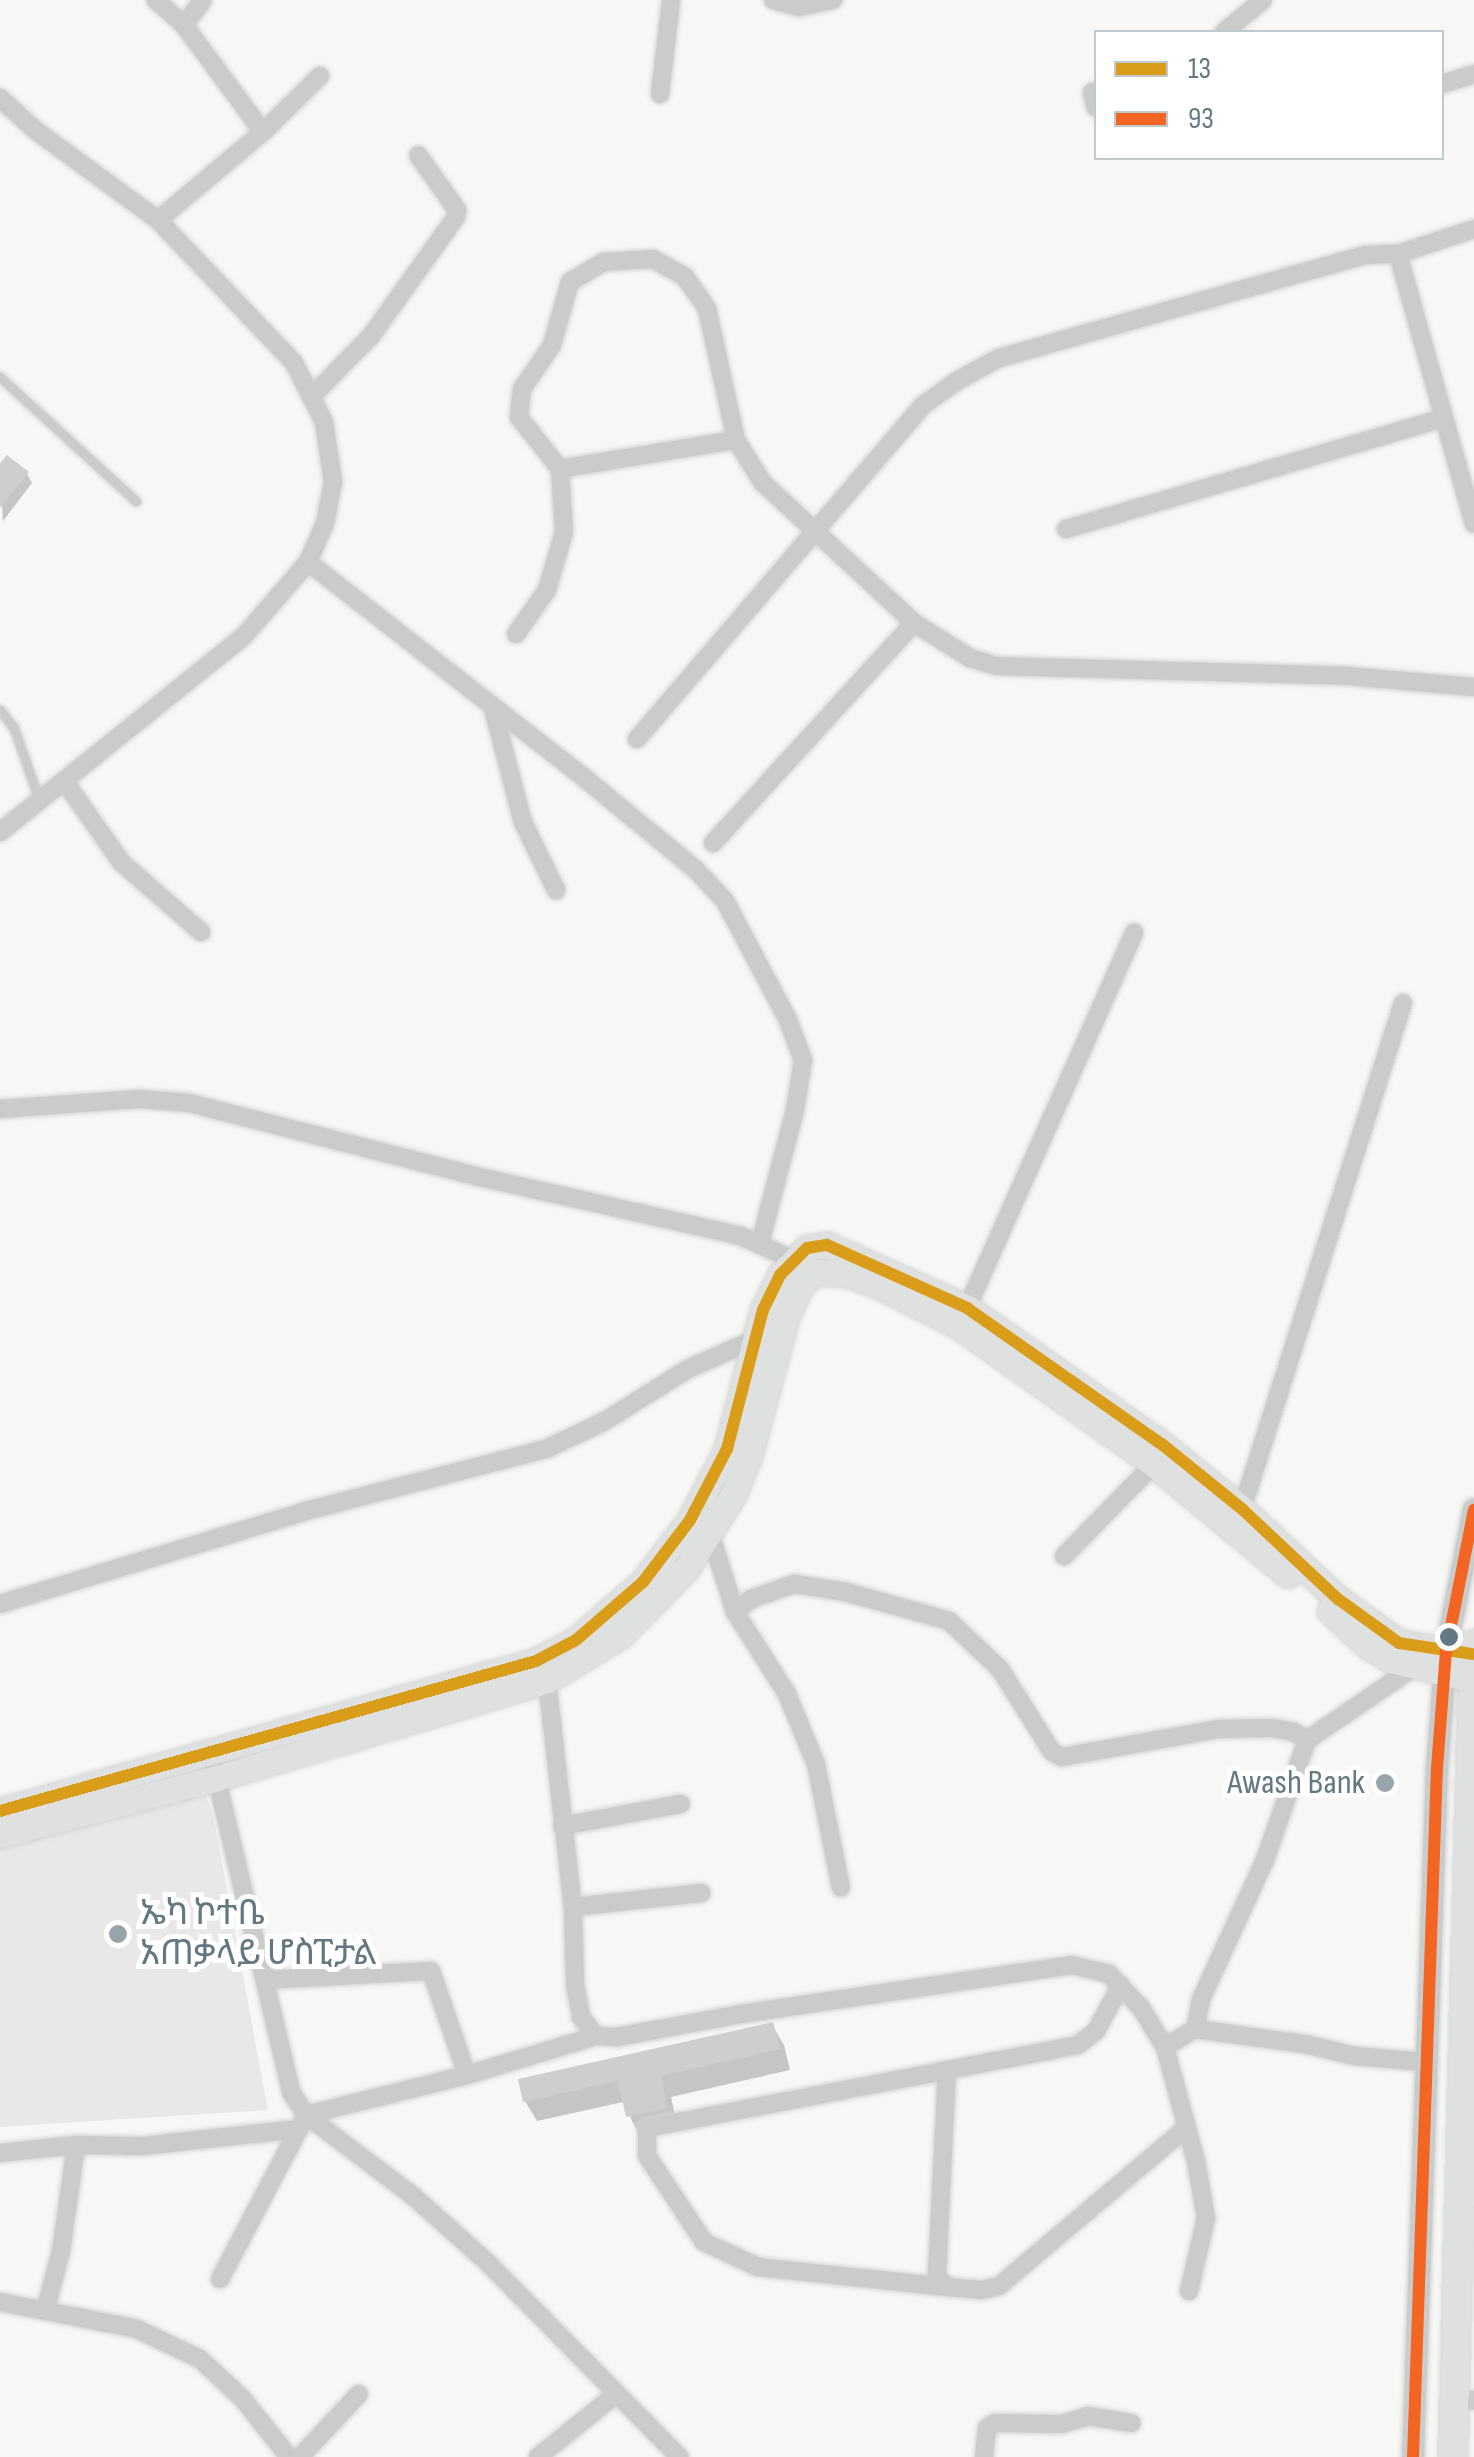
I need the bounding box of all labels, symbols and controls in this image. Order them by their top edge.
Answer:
legend [1094,30,1444,160]
text: 13 [1188,51,1211,87]
text: 93 [1188,101,1214,137]
unlabelled marker [1439,1627,1459,1647]
place label: Awash Bank [1227,1762,1365,1804]
marker: Awash Bank [1374,1772,1396,1794]
place label: ኤካ ኮተቤ አጠቃላይ ሆስፒታል [140,1893,377,1975]
marker: ኤካ ኮተቤ አጠቃላይ ሆስፒታል [105,1921,131,1947]

